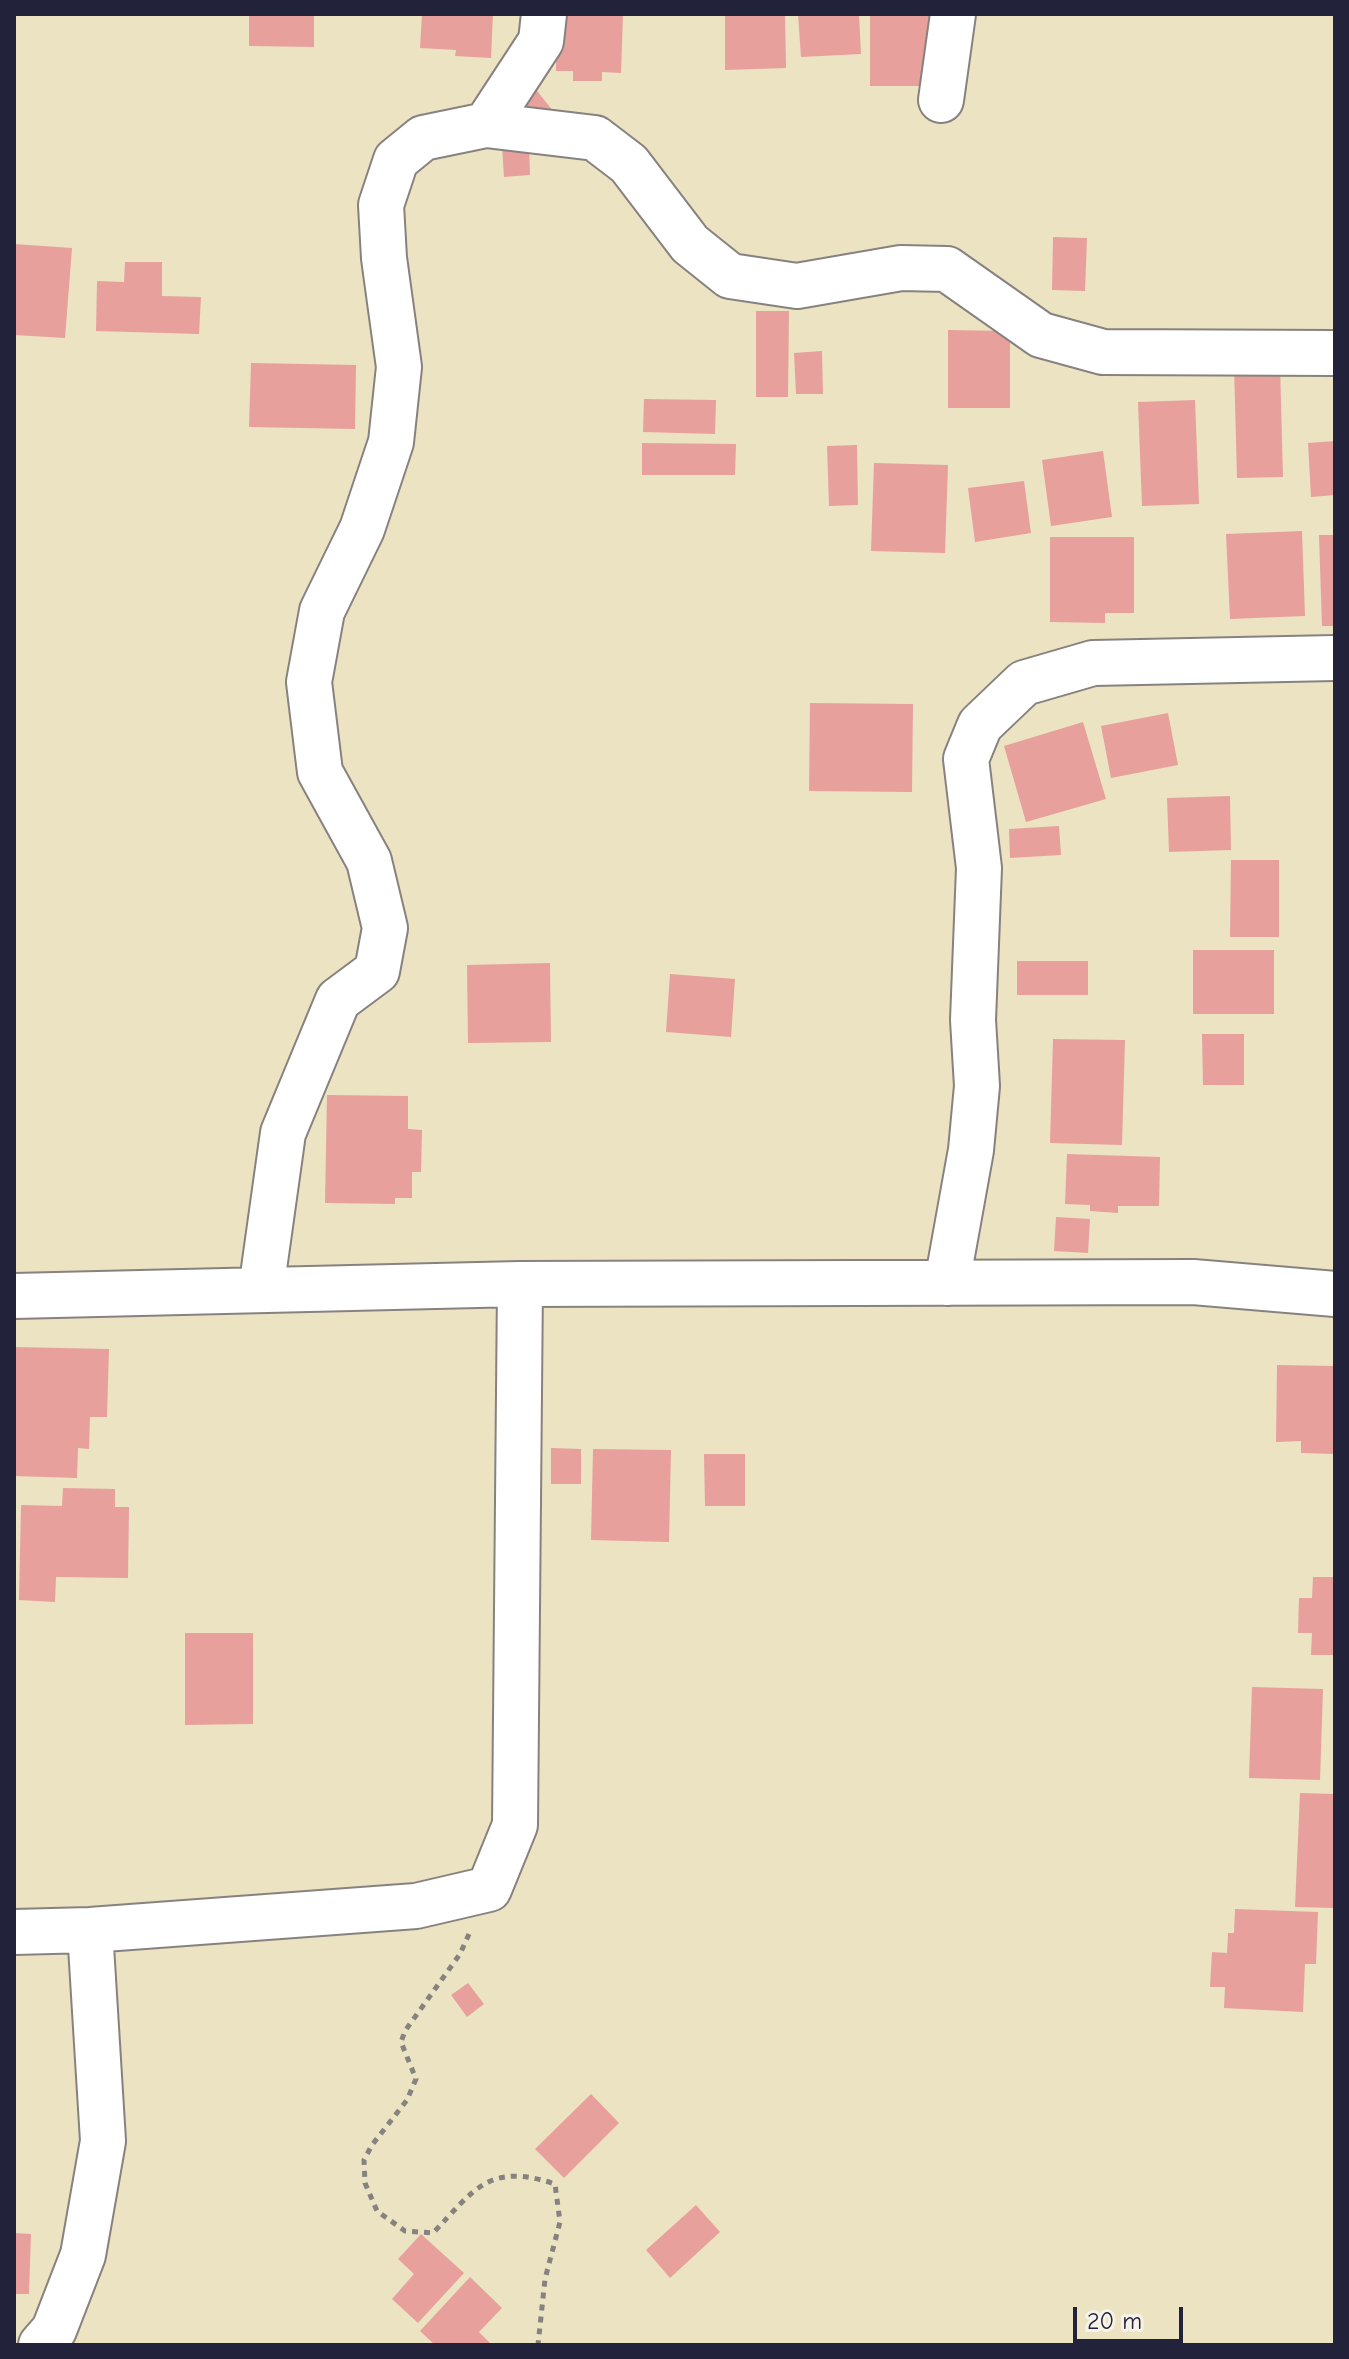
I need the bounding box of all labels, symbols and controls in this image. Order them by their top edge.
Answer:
scale bar [1077,2291,1187,2341]
text: 20 m [1087,2307,1142,2335]

